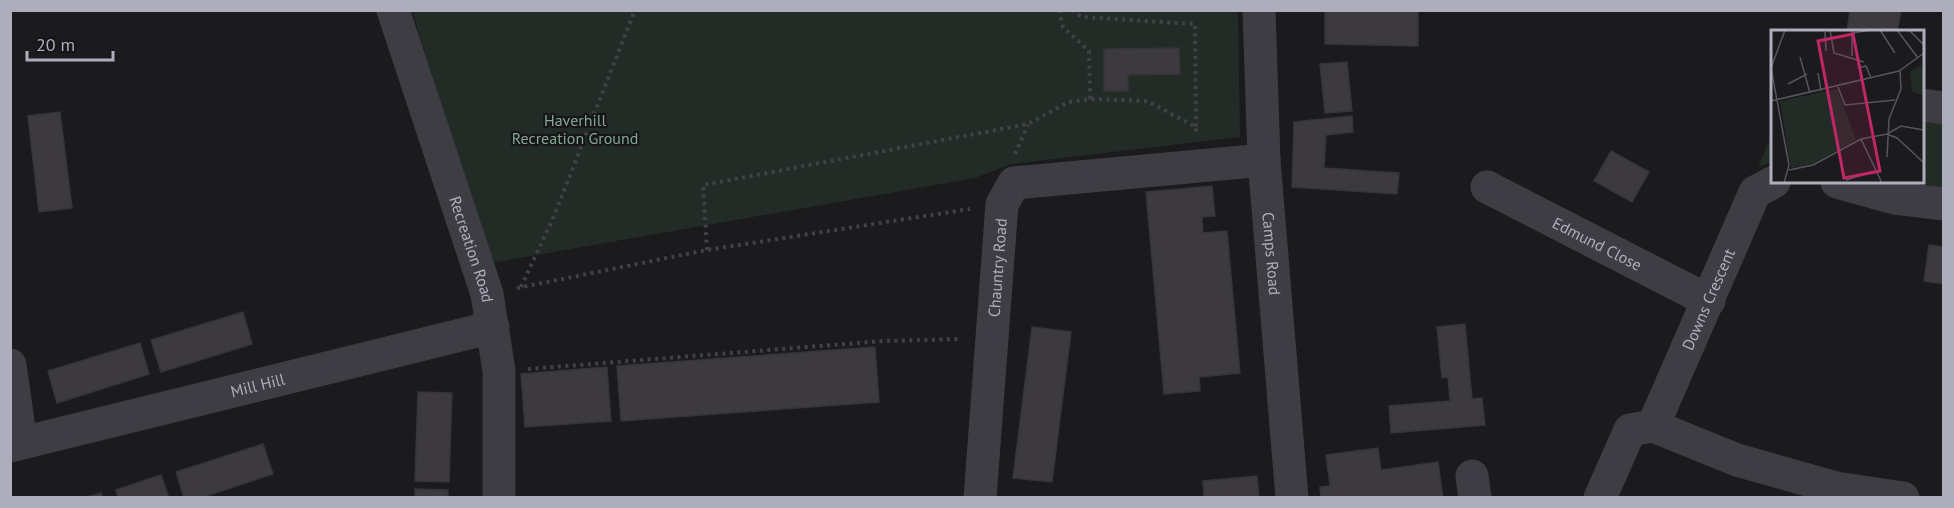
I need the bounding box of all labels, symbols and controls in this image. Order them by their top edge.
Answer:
scale bar [27,24,112,62]
inset map [1771,30,1924,183]
text: 20 m [36,33,75,56]
park label: Haverhill Recreation Ground [512,110,638,148]
street label: Recreation Road [445,194,498,304]
street label: Camps Road [1258,211,1285,296]
street label: Edmund Close [1549,212,1645,275]
street label: Chauntry Road [984,217,1011,318]
street label: Downs Crescent [1677,245,1739,353]
street label: Mill Hill [228,369,287,401]

